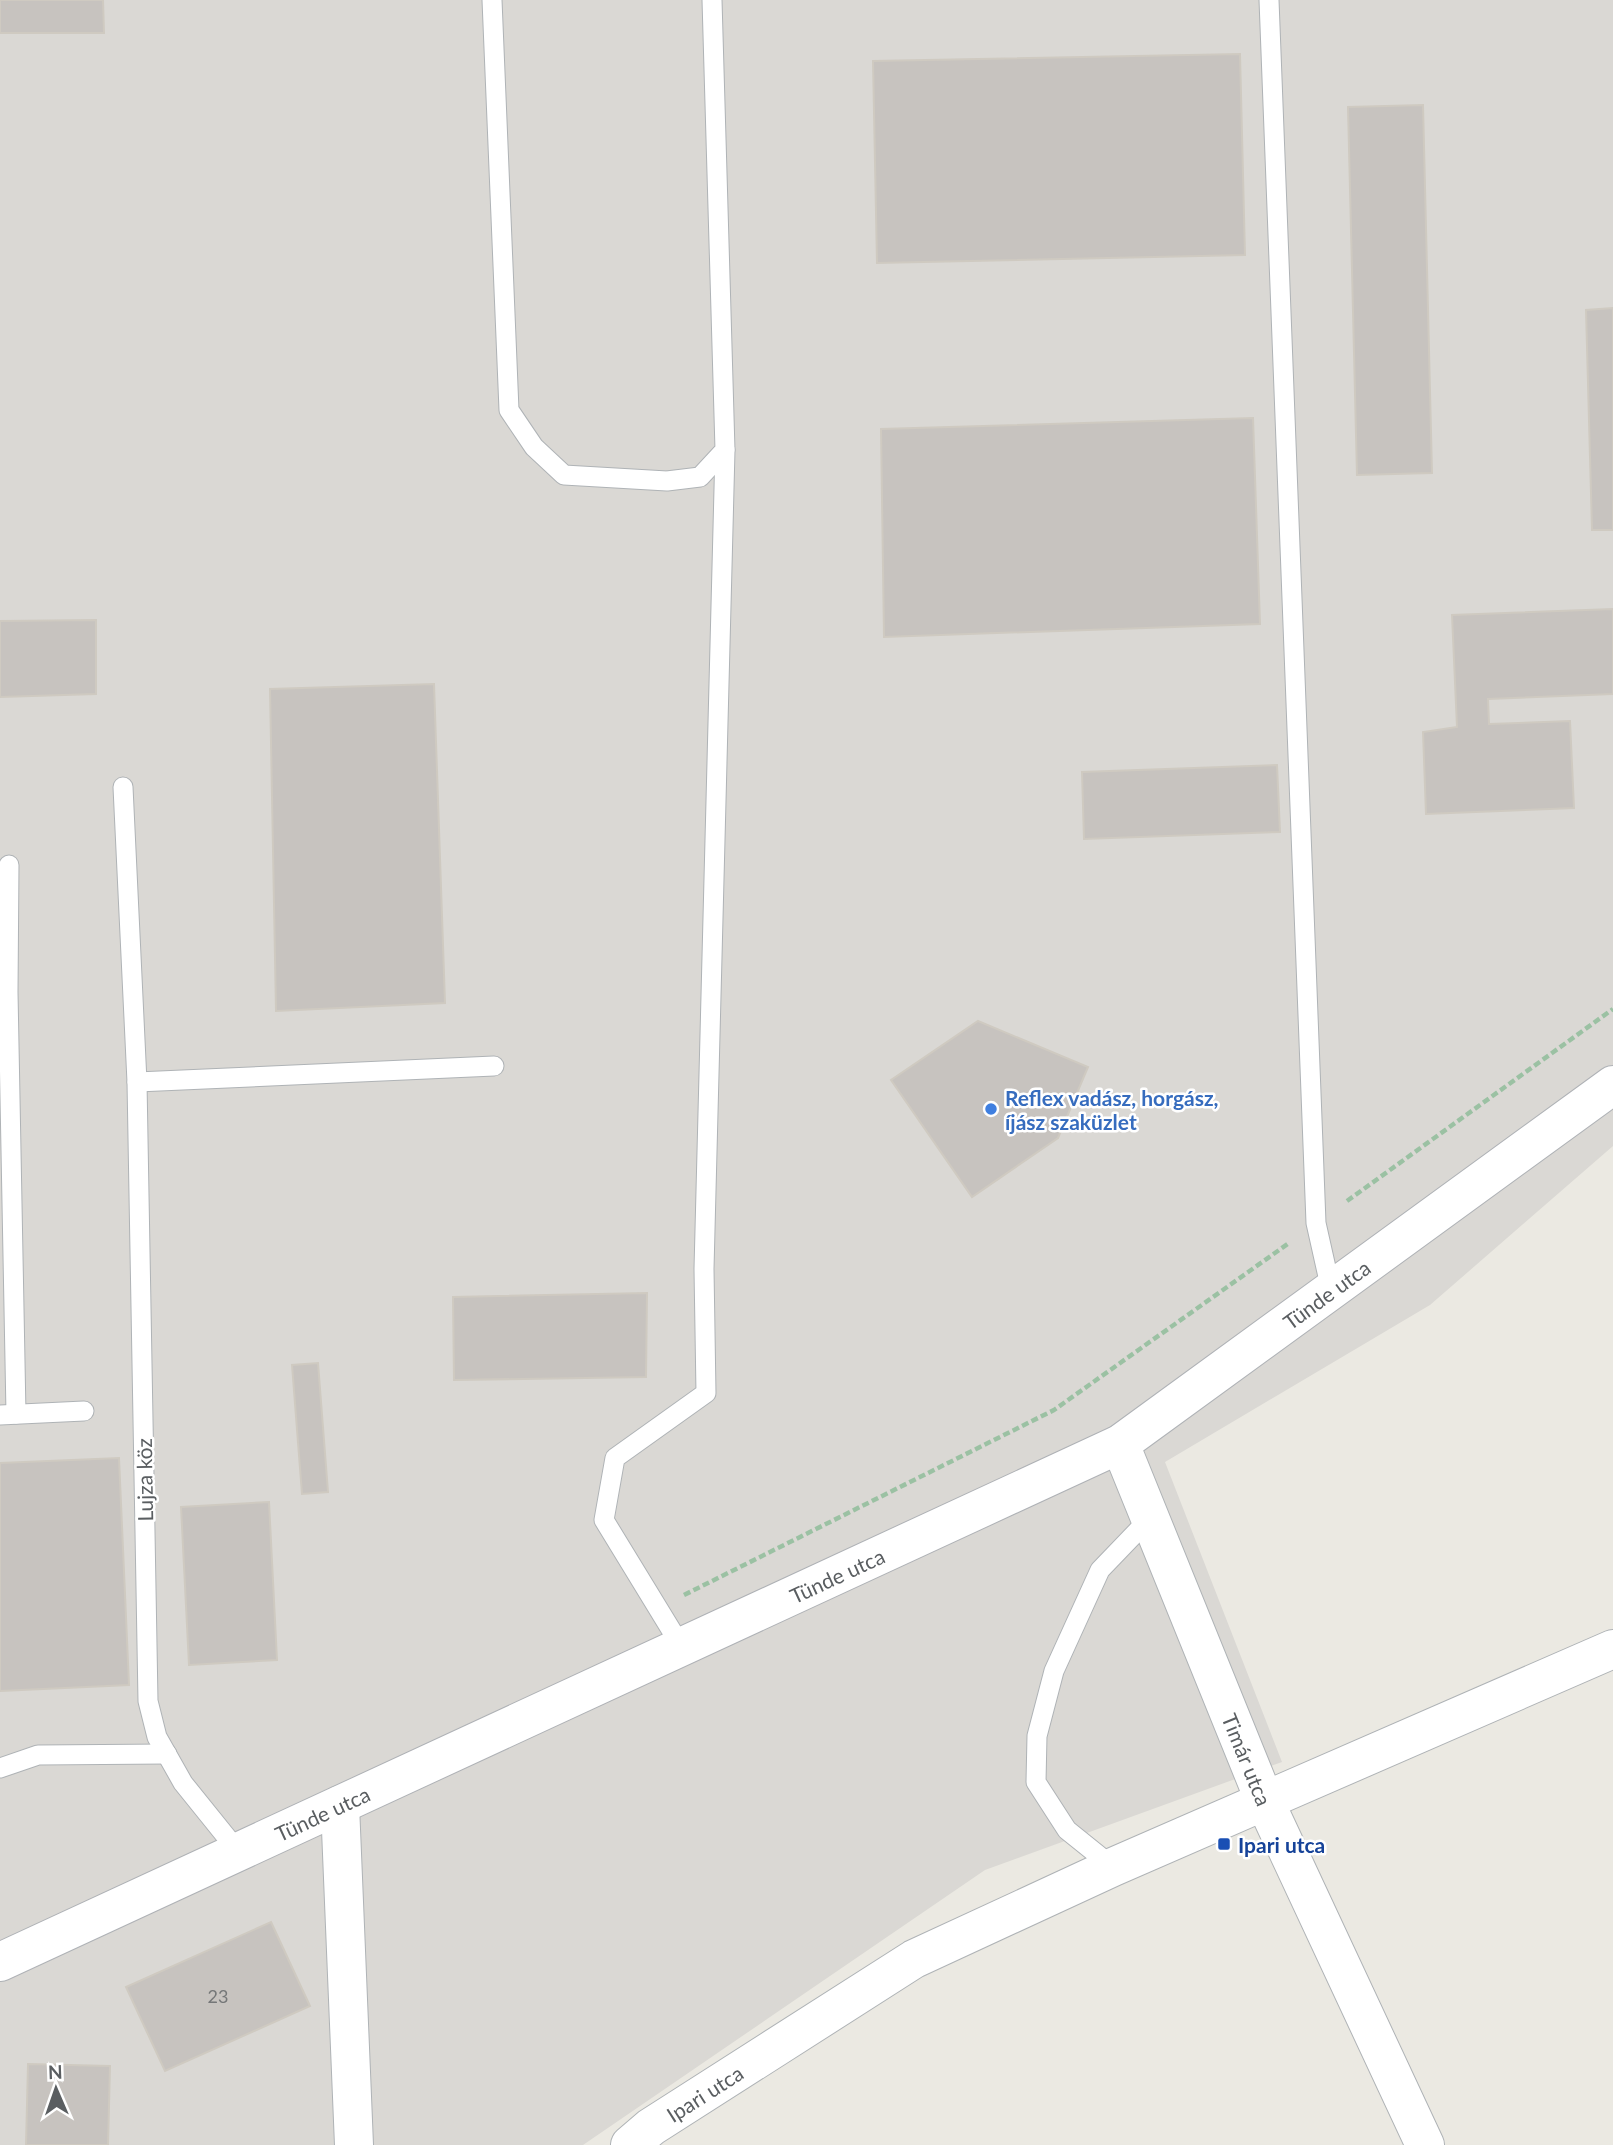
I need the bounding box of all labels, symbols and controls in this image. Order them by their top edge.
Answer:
place label: Reflex vadász, horgász, íjász szaküzlet [1005,1085,1219,1134]
marker: Reflex vadász, horgász, íjász szaküzlet [983,1101,999,1117]
street label: Tünde utca [1278,1254,1375,1334]
street label: Lujza köz [131,1438,157,1522]
street label: Tünde utca [785,1542,888,1608]
street label: Timár utca [1218,1709,1278,1809]
street label: Tünde utca [271,1780,374,1846]
place label: Ipari utca [1238,1832,1325,1857]
marker: Ipari utca [1216,1836,1232,1852]
house number: 23 [208,1985,228,2007]
north arrow [21,2054,91,2124]
street label: Ipari utca [662,2059,747,2127]
text: N [48,2060,63,2083]

